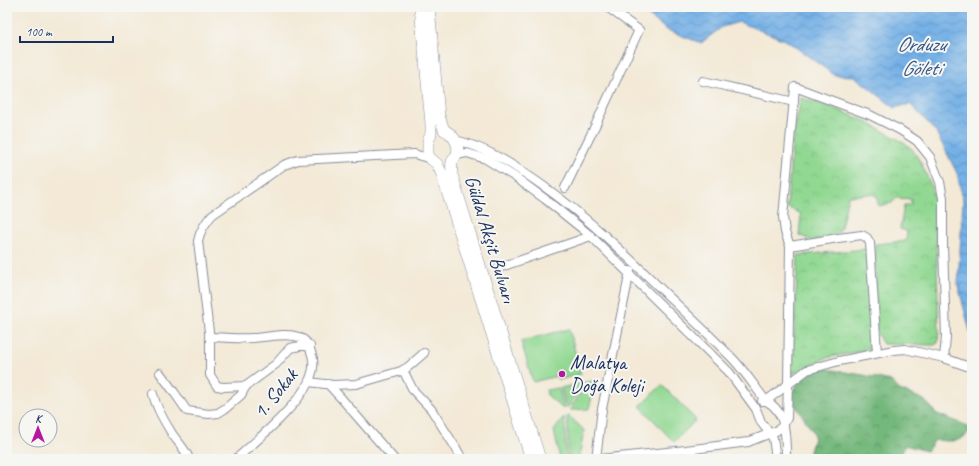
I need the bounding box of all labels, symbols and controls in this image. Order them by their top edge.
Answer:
scale bar [20,18,113,44]
text: 100 m [26,24,53,40]
water label: Orduzu Göleti [897,31,948,81]
street label: Güldal Akşit Bulvarı [459,173,522,307]
place label: Malatya Doğa Koleji [570,350,646,398]
street label: 1. Sokak [248,362,304,423]
marker: Malatya Doğa Koleji [557,369,567,379]
north arrow [18,408,58,448]
text: K [35,411,43,425]

